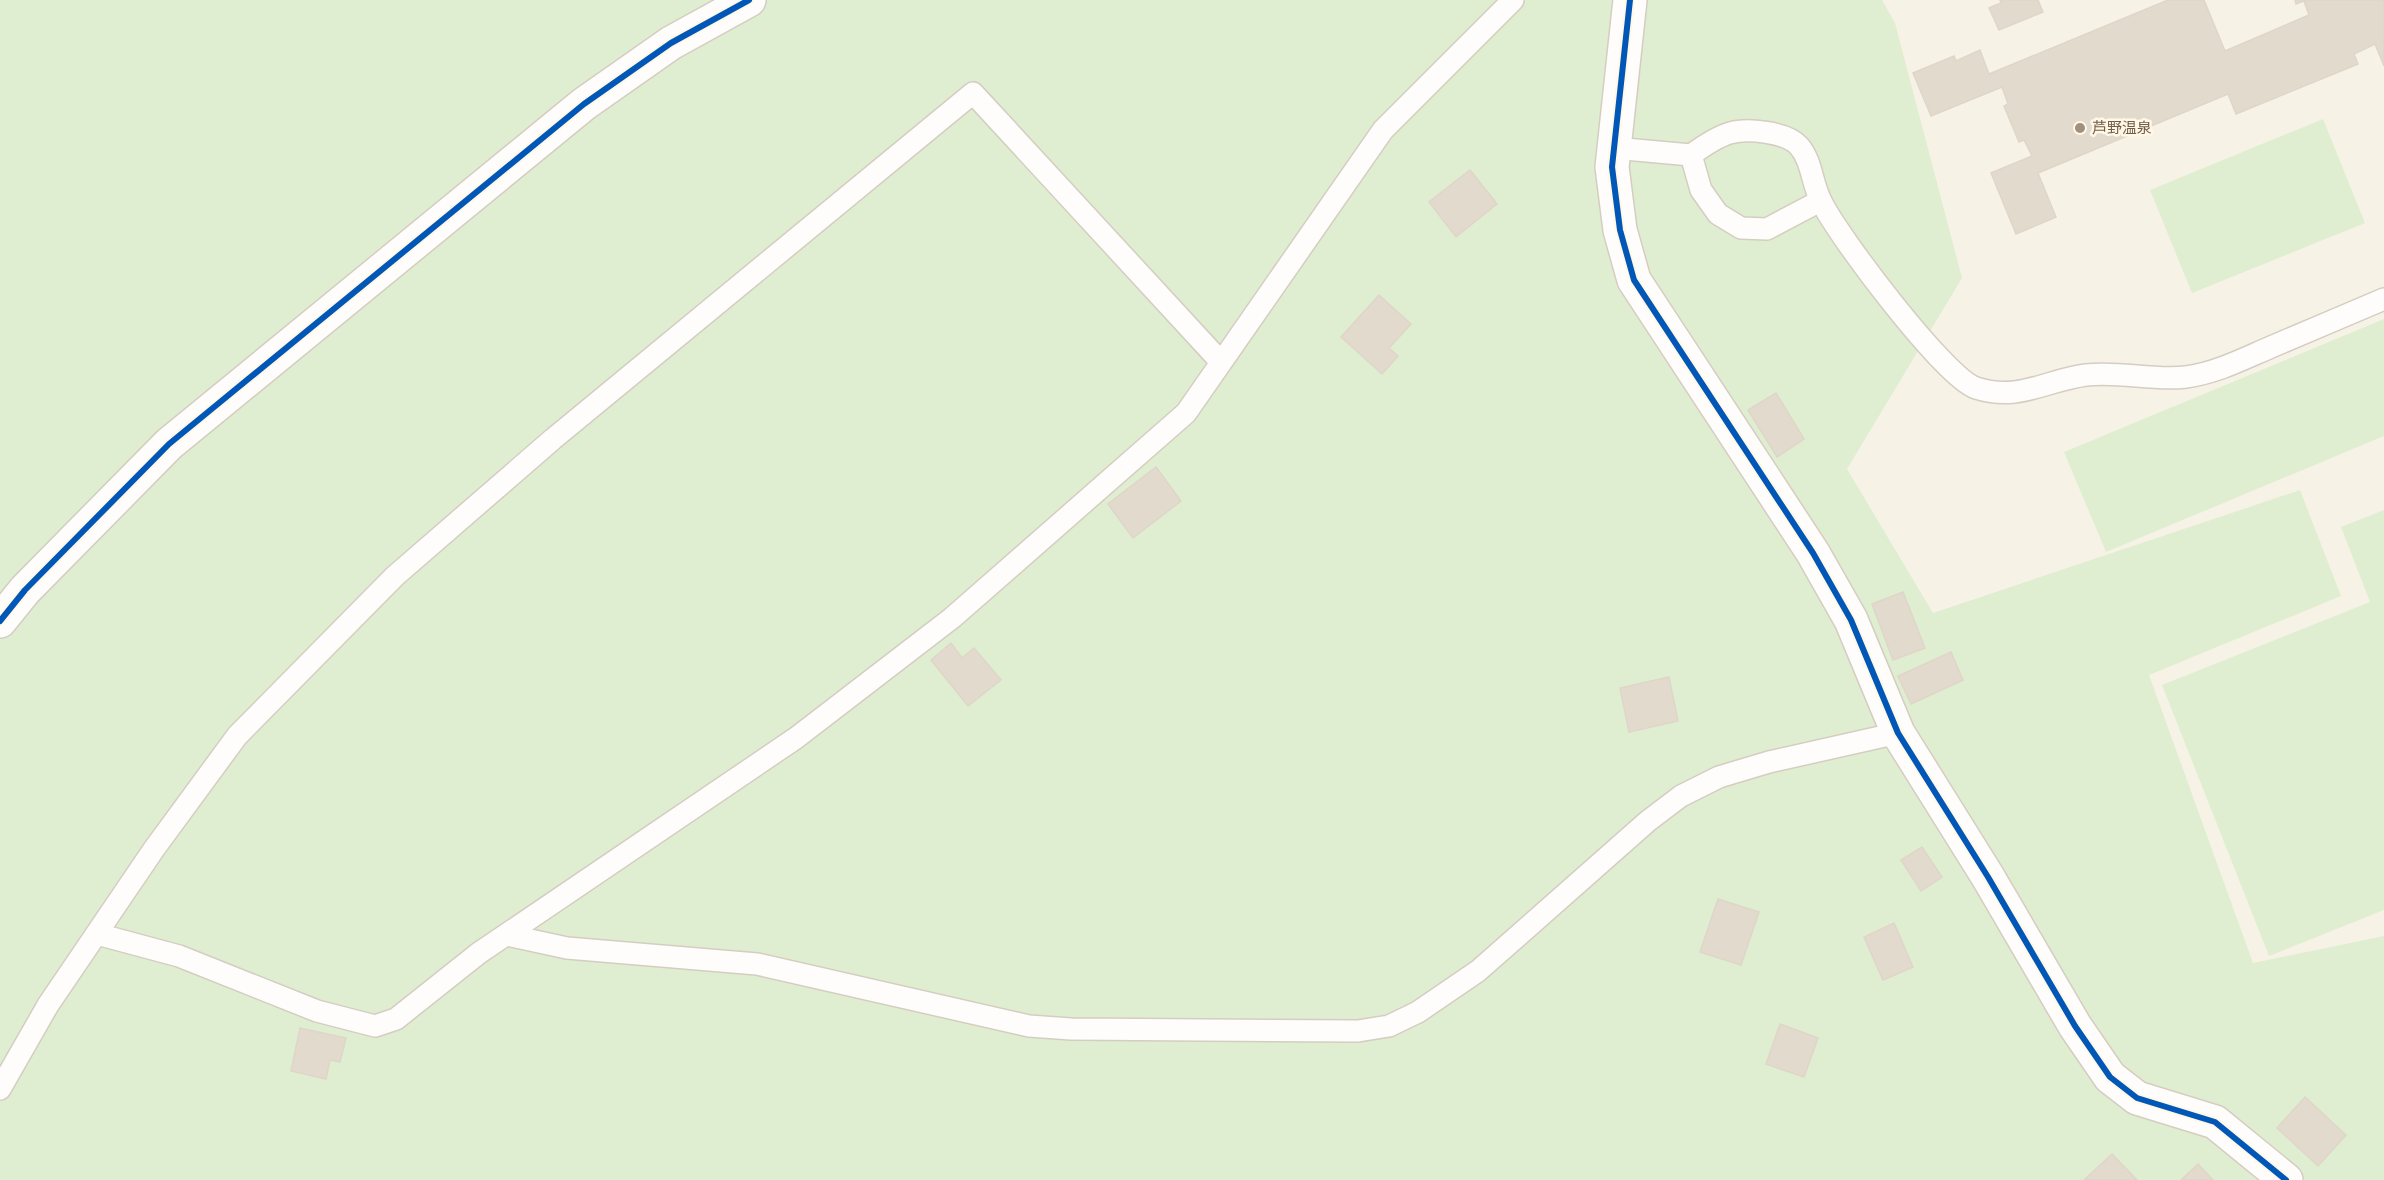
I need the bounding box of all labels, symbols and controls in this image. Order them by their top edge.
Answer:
place label: 芦野温泉 [2092,119,2152,136]
marker: 芦野温泉 [2073,121,2087,135]

